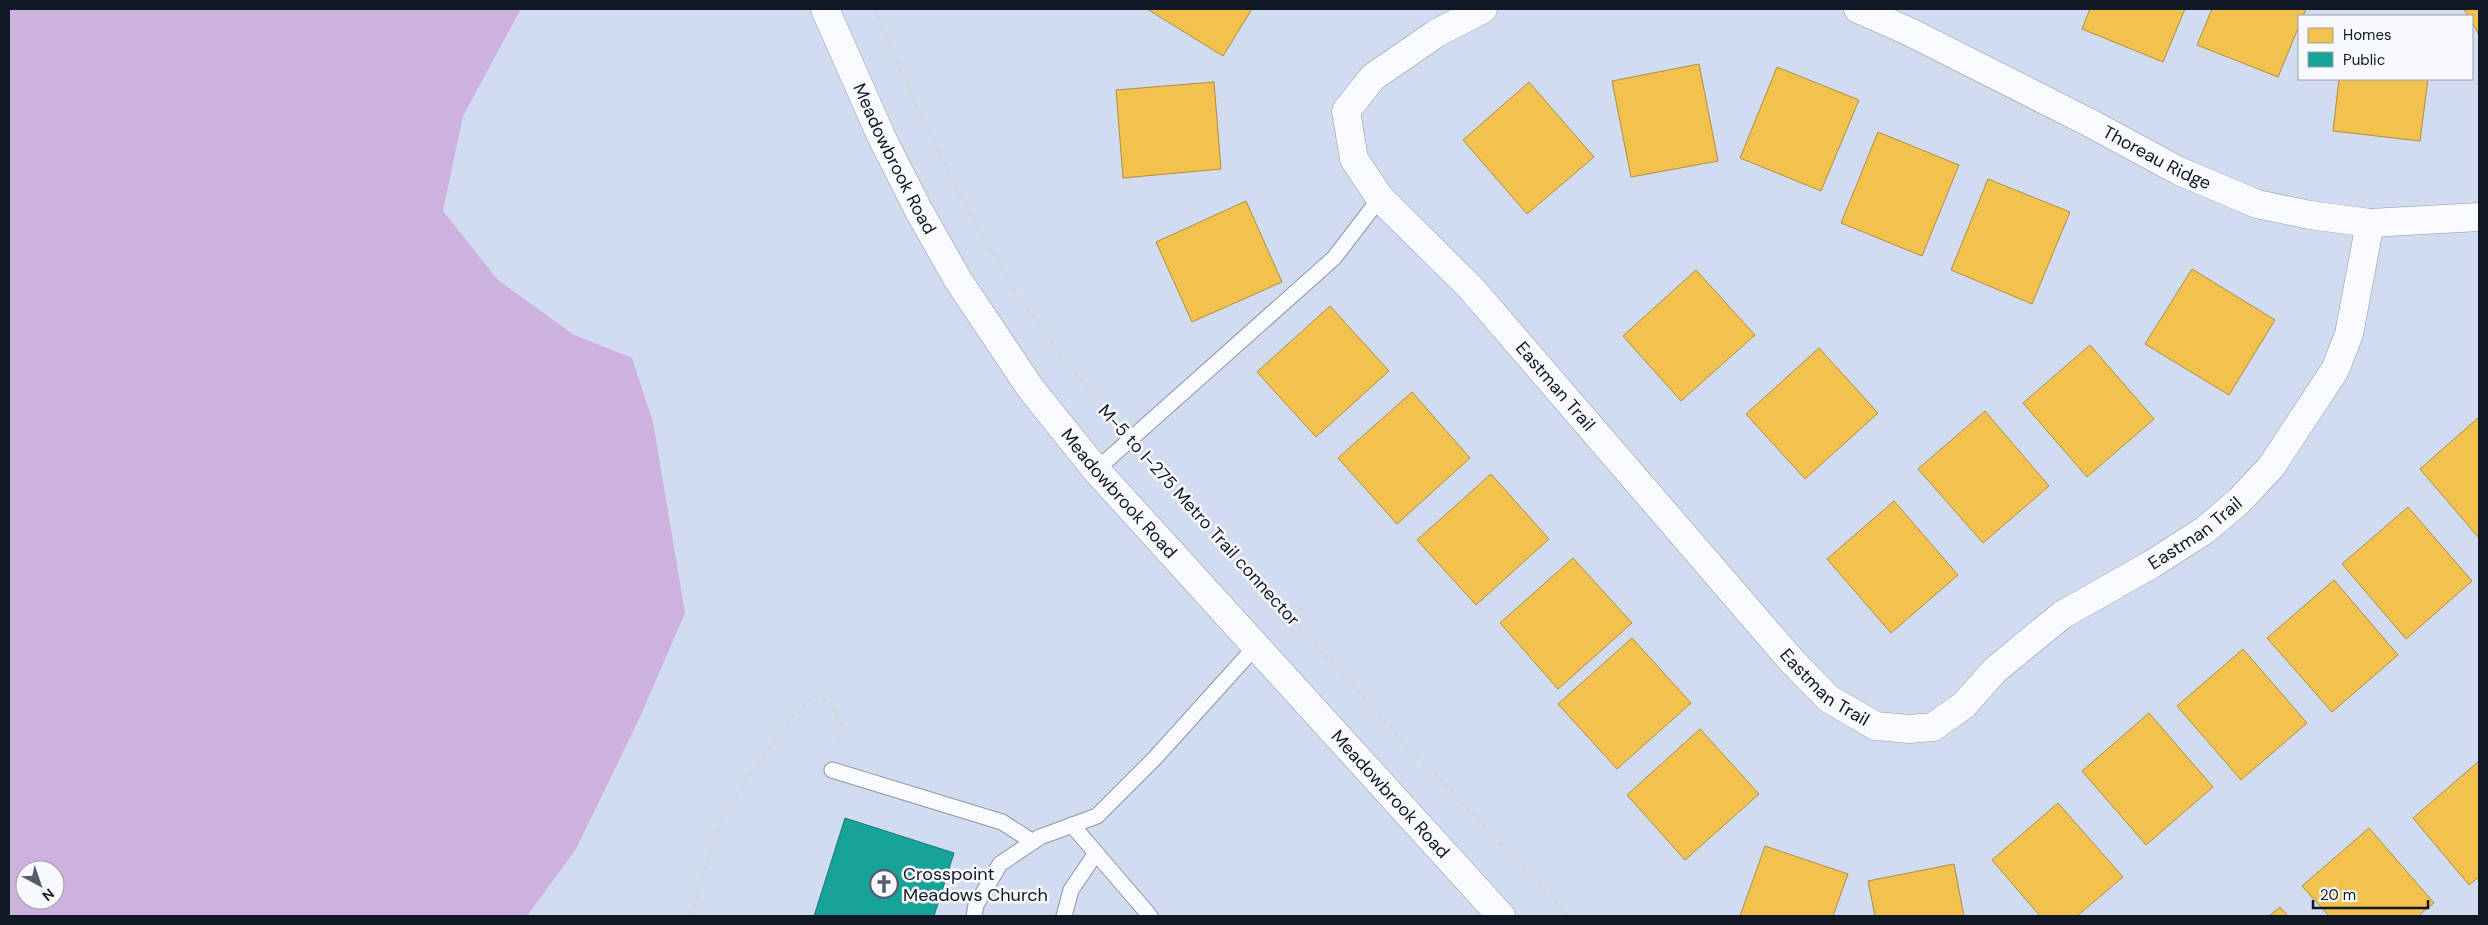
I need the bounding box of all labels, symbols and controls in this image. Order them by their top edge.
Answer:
legend [2298,15,2473,80]
text: Homes [2343,25,2392,45]
text: Public [2343,50,2385,70]
street label: Meadowbrook Road [847,79,942,238]
street label: Thoreau Ridge [2098,120,2215,195]
street label: Eastman Trail [1510,337,1601,436]
street label: M-5 to I-275 Metro Trail connector [1093,399,1305,631]
street label: Meadowbrook Road [1055,424,1183,564]
street label: Eastman Trail [2144,491,2247,575]
street label: Eastman Trail [1774,643,1874,732]
street label: Meadowbrook Road [1326,725,1455,863]
north arrow [15,860,65,910]
place label: Crosspoint Meadows Church [903,862,1048,907]
church icon: Crosspoint Meadows Church [869,869,899,899]
scale bar [2313,878,2428,910]
text: N [39,885,58,905]
text: 20 m [2320,885,2356,905]

